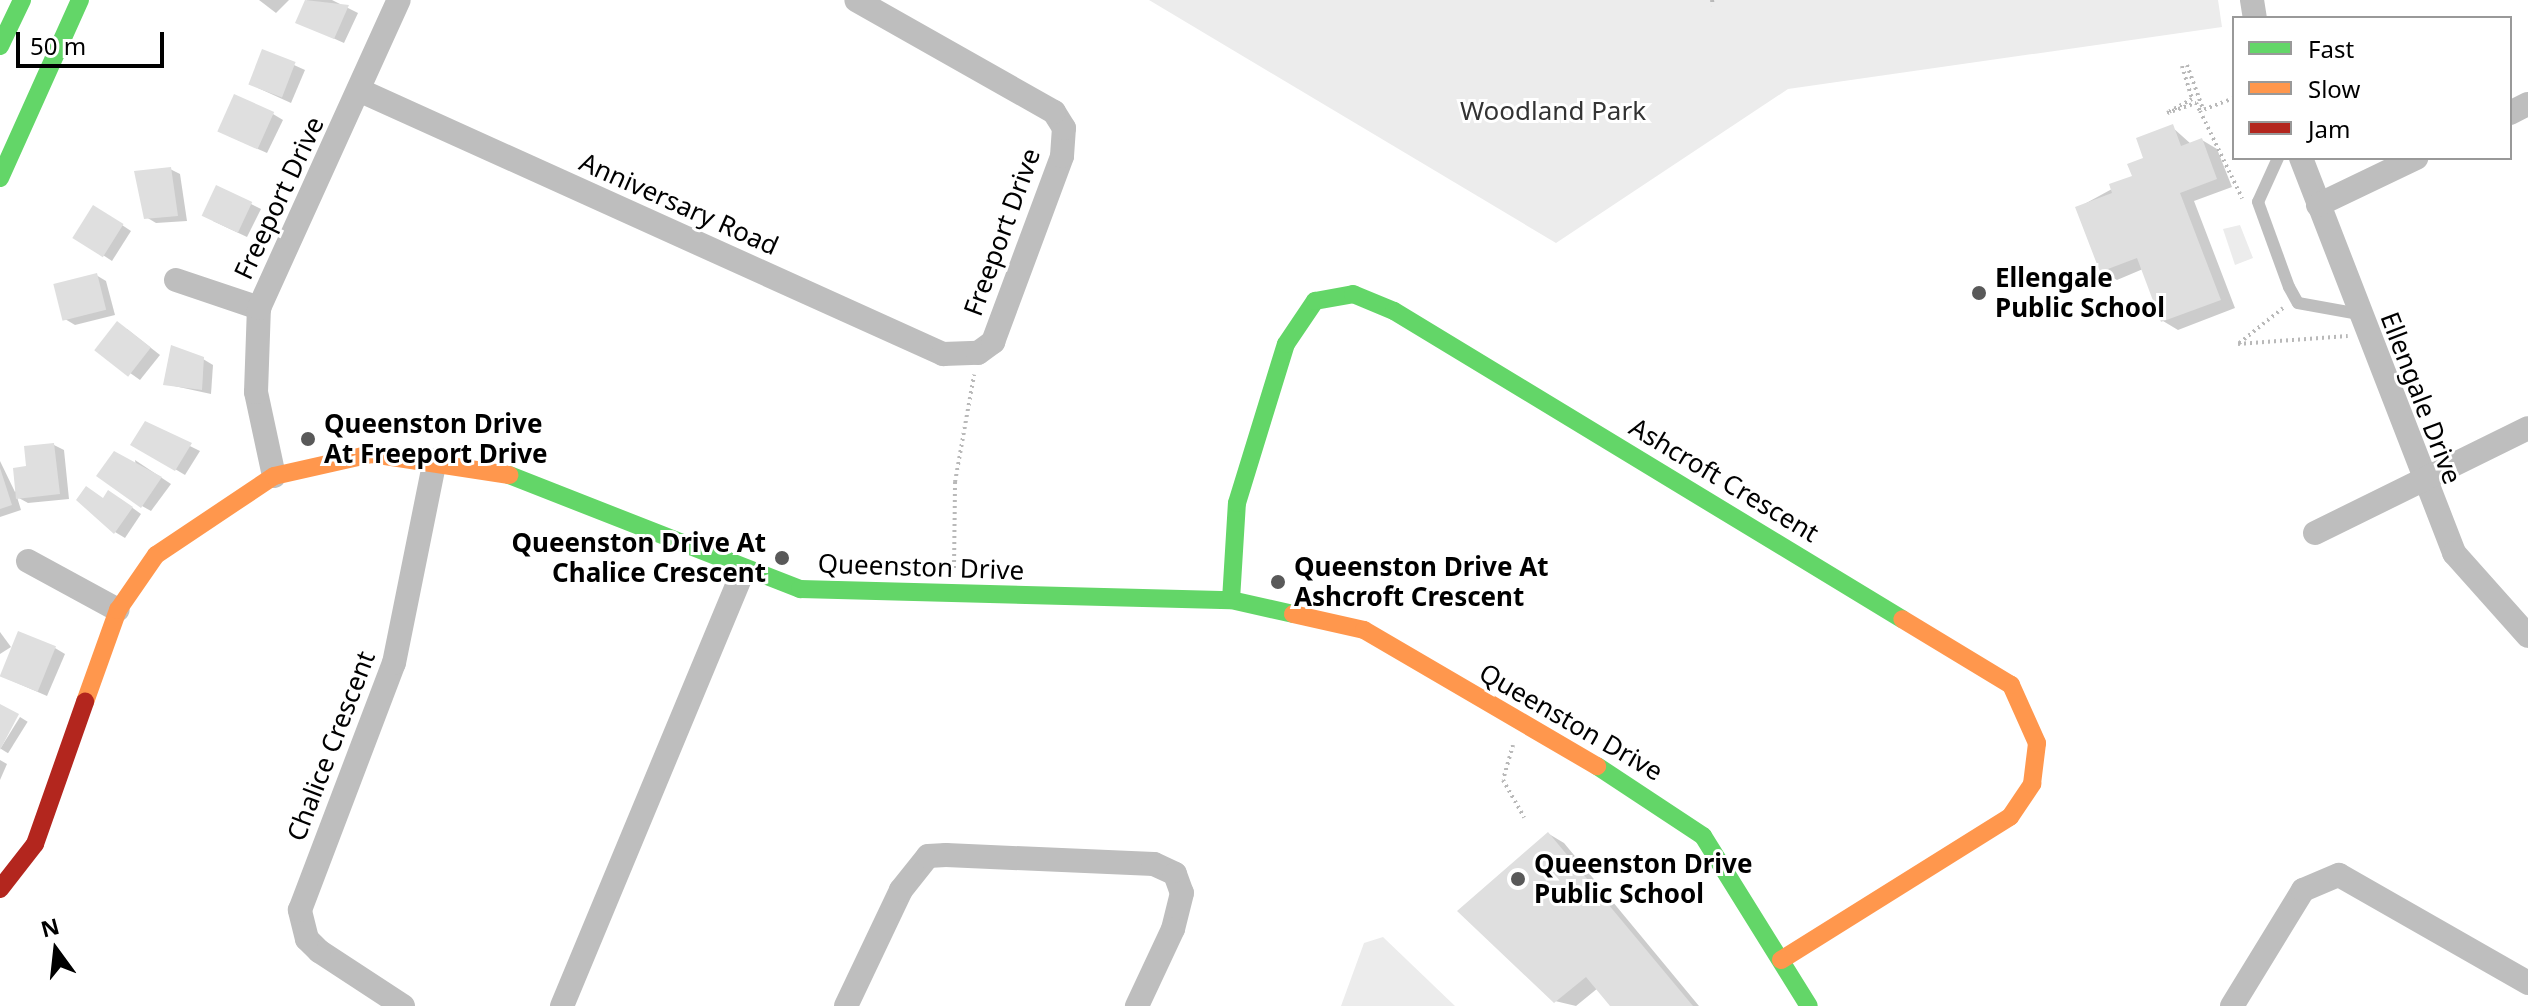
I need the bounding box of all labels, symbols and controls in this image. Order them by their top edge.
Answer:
scale bar [20,16,168,66]
legend [2232,16,2512,160]
text: 50 m [30,29,86,62]
text: Fast [2308,32,2354,65]
text: Slow [2308,72,2360,105]
park label: Woodland Park [1460,95,1646,127]
street label: Freeport Drive [228,112,330,284]
text: Jam [2308,112,2350,145]
street label: Freeport Drive [957,144,1047,320]
street label: Anniversary Road [575,146,783,262]
place label: Ellengale Public School [1995,262,2165,324]
marker: Ellengale Public School [1970,284,1988,302]
street label: Ellengale Drive [2374,308,2468,488]
place label: Queenston Drive At Freeport Drive [324,408,548,470]
street label: Ashcroft Crescent [1624,411,1824,549]
marker: Queenston Drive At Freeport Drive [299,430,317,448]
place label: Queenston Drive At Chalice Crescent [512,527,766,588]
street label: Queenston Drive [817,548,1025,586]
marker: Queenston Drive At Chalice Crescent [773,549,791,567]
place label: Queenston Drive At Ashcroft Crescent [1294,551,1548,612]
marker: Queenston Drive At Ashcroft Crescent [1269,573,1287,591]
street label: Chalice Crescent [280,647,382,845]
street label: Queenston Drive [1474,657,1668,787]
place label: Queenston Drive Public School [1534,848,1752,910]
marker: Queenston Drive Public School [1509,870,1527,888]
north arrow [16,910,96,990]
text: N [37,910,62,944]

